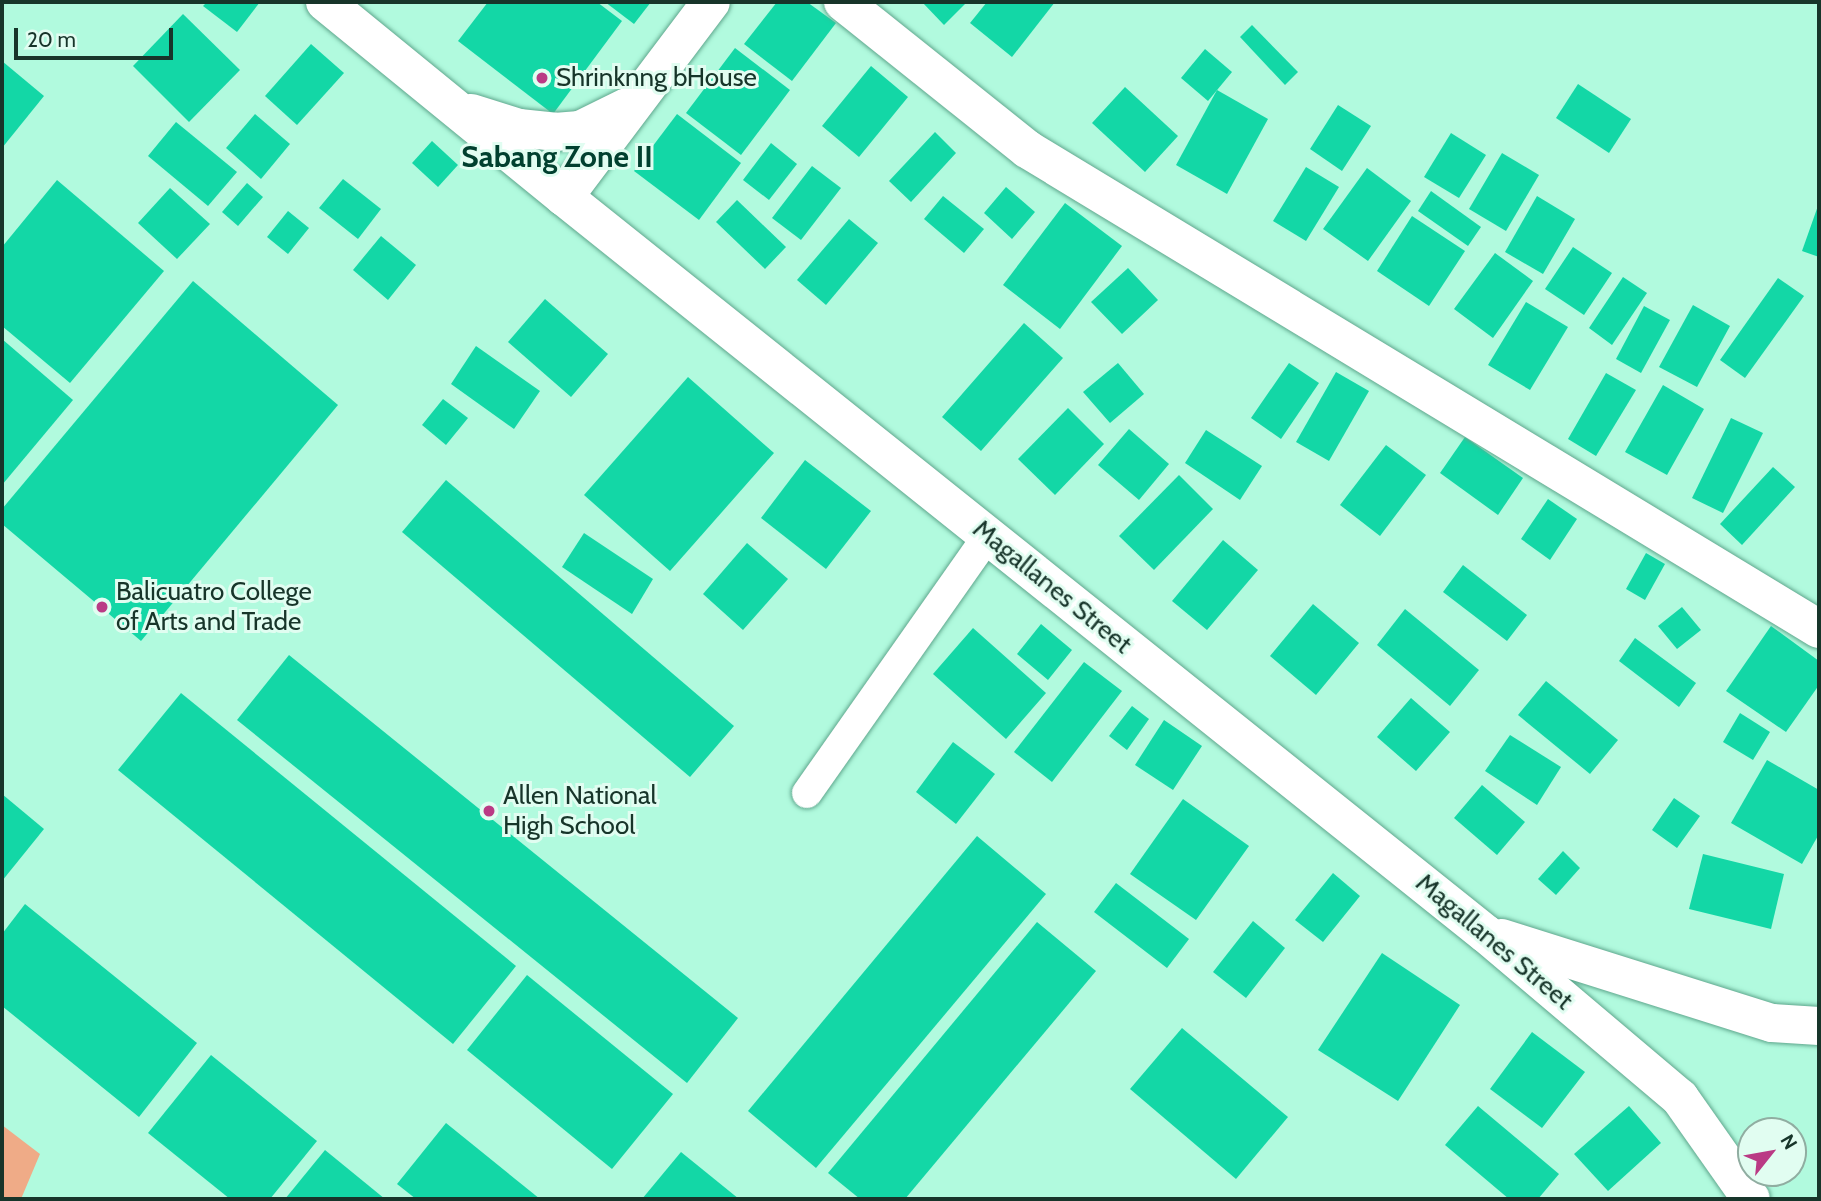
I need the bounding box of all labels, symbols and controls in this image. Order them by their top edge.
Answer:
scale bar [18,14,177,58]
text: 20 m [27,27,76,52]
place label: Shrinknng bHouse [556,62,757,94]
marker: Shrinknng bHouse [534,70,550,86]
district label: Sabang Zone II [461,139,653,175]
street label: Magallanes Street [966,514,1138,660]
place label: Balicuatro College of Arts and Trade [116,576,312,638]
marker: Balicuatro College of Arts and Trade [94,599,110,615]
place label: Allen National High School [503,780,657,842]
marker: Allen National High School [481,803,497,819]
street label: Magallanes Street [1409,867,1579,1017]
north arrow [1737,1117,1807,1187]
text: N [1775,1130,1802,1154]

